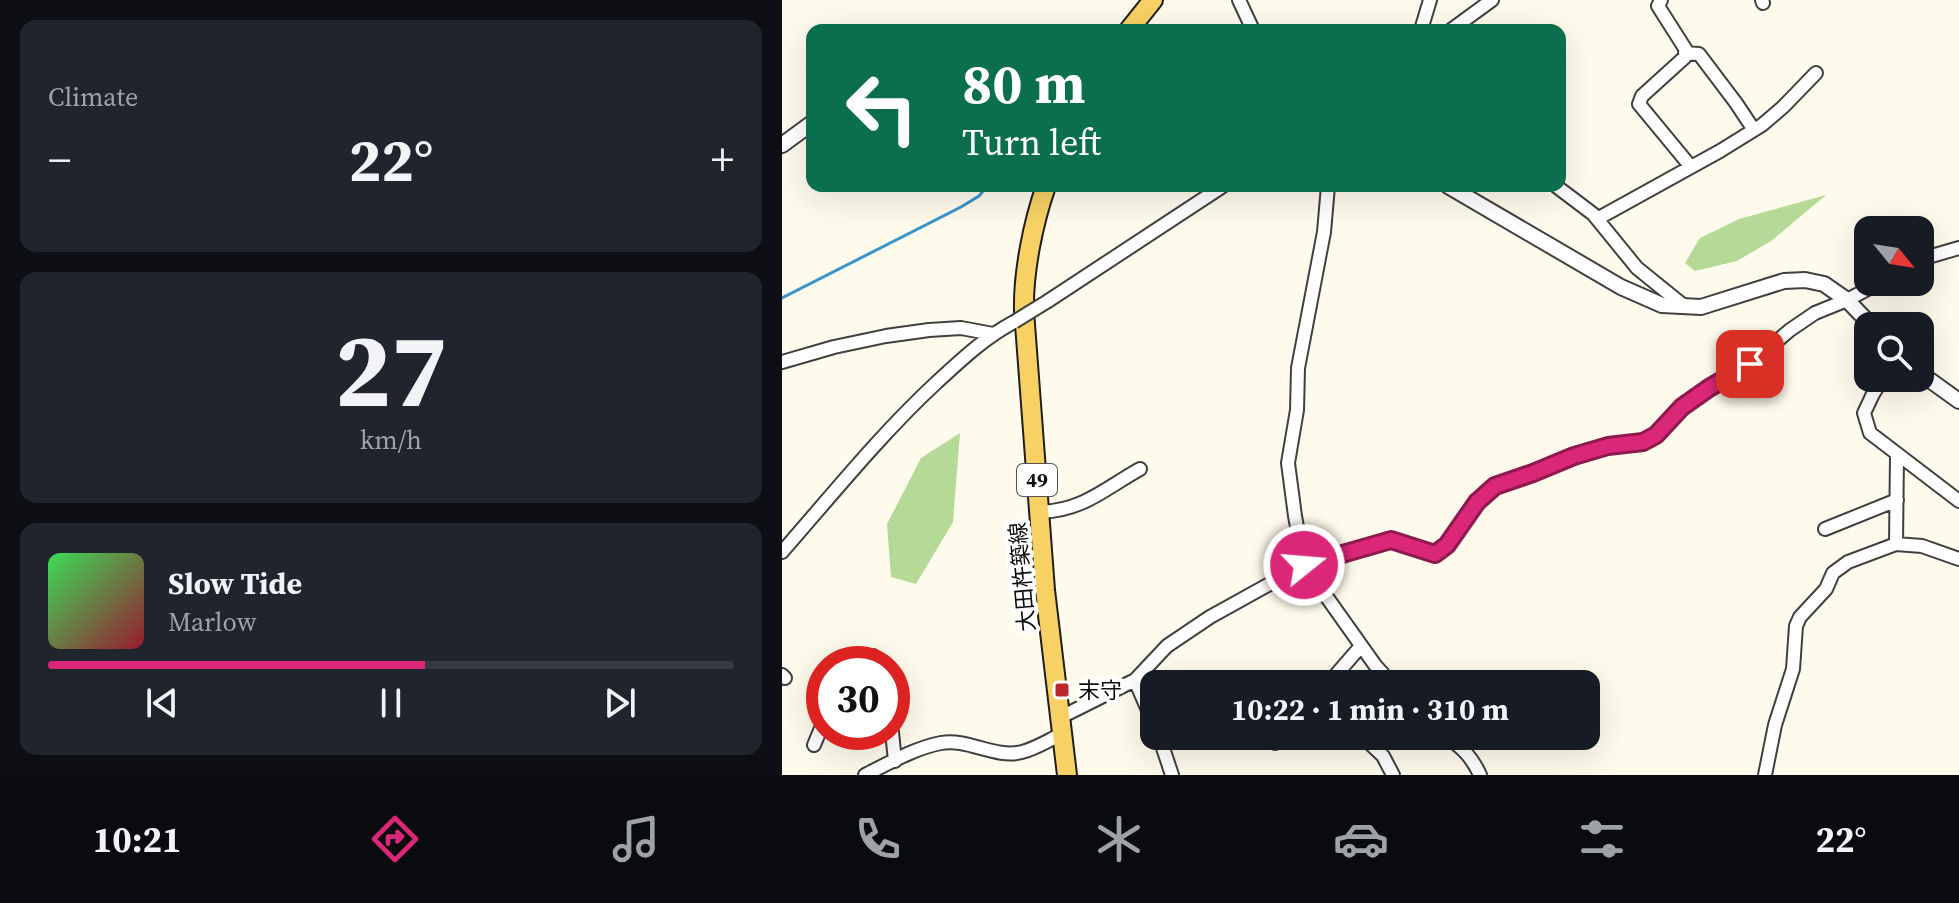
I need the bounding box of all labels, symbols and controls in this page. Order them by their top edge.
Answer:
text: 80 m [962,45,1085,122]
icon: left [830,56,934,160]
text: Climate [48,79,138,115]
text: Turn left [962,118,1101,167]
text: 22° [349,119,433,201]
text: − [48,129,71,190]
text: + [711,129,734,190]
north arrow [1854,216,1934,296]
map controls [1854,216,1934,392]
text: 27 [335,298,447,441]
button: search [1854,312,1934,392]
pin [1716,330,1784,398]
icon: arrive [1728,342,1772,386]
text: km/h [360,422,422,458]
road number: 49 [1017,464,1057,496]
street label: 大田杵築線 [1002,521,1042,633]
position arrow [1262,523,1346,607]
text: Slow Tide [168,563,302,604]
text: Marlow [168,604,257,640]
speed limit sign: 30 [806,646,910,750]
place label: 末守 [1078,675,1122,705]
icon: previous [140,681,184,725]
icon: pause [369,681,413,725]
icon: next [598,681,642,725]
marker: 末守 [1053,681,1071,699]
text: 10:22 · 1 min · 310 m [1231,689,1509,730]
icon: directions [367,811,423,867]
icon: music [608,811,664,867]
icon: phone [850,811,906,867]
icon: climate [1091,811,1147,867]
icon: car [1333,811,1389,867]
icon: filters [1574,811,1630,867]
text: 10:21 [93,815,182,864]
text: 22° [1815,815,1866,864]

